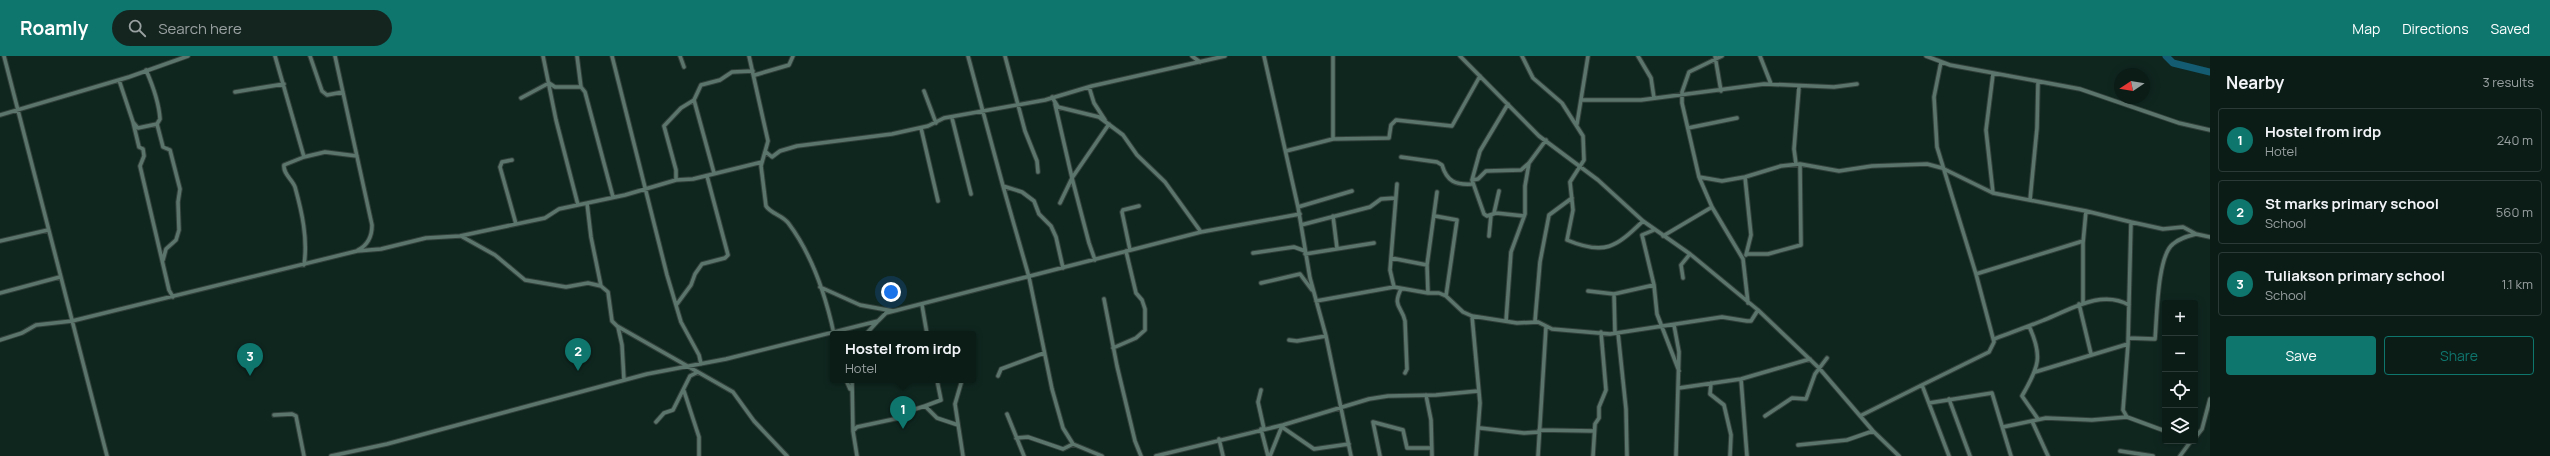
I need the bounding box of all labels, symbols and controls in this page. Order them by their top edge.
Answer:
search box [112,10,392,46]
text: Roamly [20,15,88,41]
icon: search [126,17,148,39]
text: Search here [158,18,242,39]
text: Map [2352,19,2380,38]
text: Directions [2402,19,2469,38]
text: Saved [2491,19,2530,38]
north arrow [2114,68,2150,104]
text: Nearby [2226,71,2284,94]
text: 3 results [2482,73,2534,91]
text: Hostel from irdp [2265,121,2381,142]
text: 1 [2237,131,2243,149]
text: 240 m [2497,131,2533,149]
text: Hotel [2265,142,2297,160]
text: St marks primary school [2265,193,2439,214]
text: 2 [2236,203,2244,221]
text: 560 m [2496,203,2533,221]
text: School [2265,214,2306,232]
text: Tuliakson primary school [2265,265,2445,286]
text: 3 [2236,275,2244,293]
text: 1.1 km [2502,275,2533,293]
your location [881,282,901,302]
text: School [2265,286,2306,304]
map controls [2162,300,2198,444]
button: + [2162,300,2198,336]
popup [830,331,976,383]
button: − [2162,336,2198,372]
button: Save [2226,336,2376,375]
button: Share [2384,336,2534,375]
pin: 2 [565,338,591,371]
text: Hostel from irdp [845,338,961,359]
pin: 3 [237,343,263,376]
text: Hotel [845,359,877,377]
button: locate [2162,372,2198,408]
pin: 1 [890,396,916,429]
button: layers [2162,408,2198,444]

